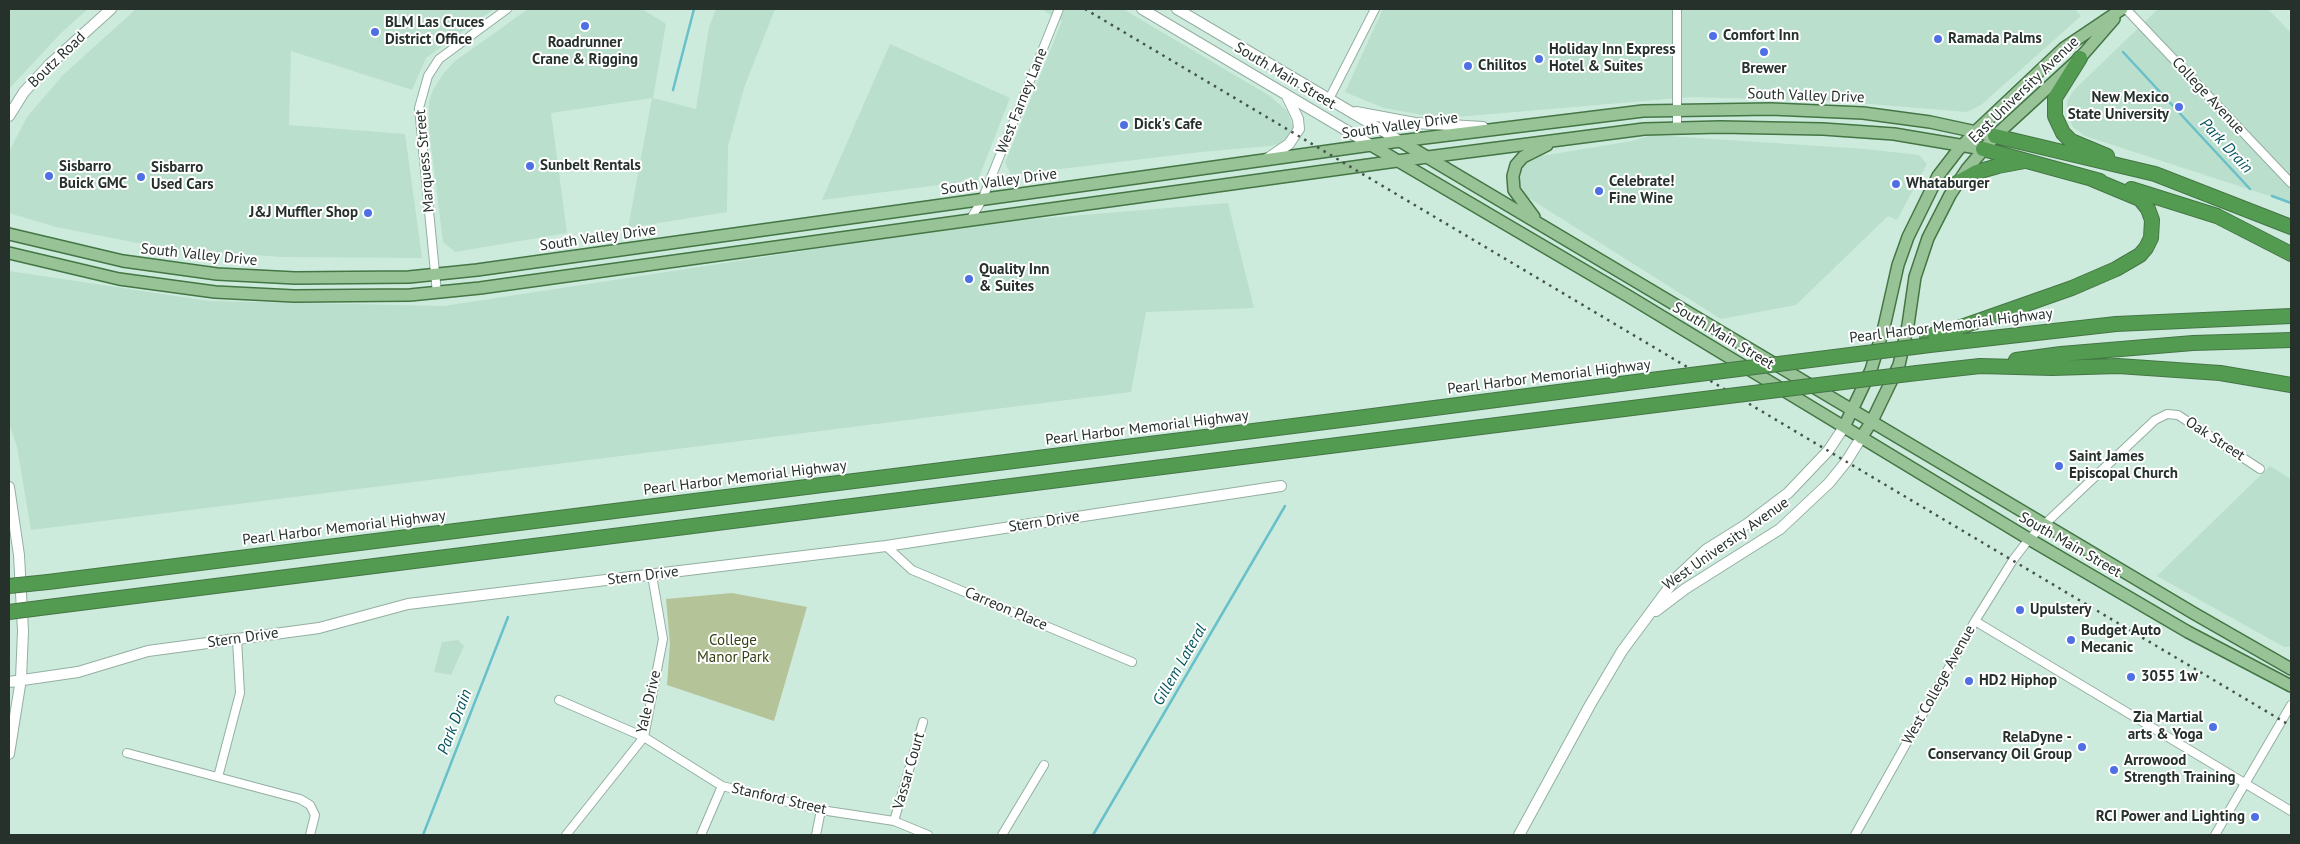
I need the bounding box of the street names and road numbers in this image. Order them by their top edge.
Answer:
street label: Boutz Road [25,28,89,92]
street label: East University Avenue [1965,33,2083,147]
street label: South Main Street [1231,39,1339,113]
street label: West Farney Lane [993,46,1051,156]
street label: College Avenue [2168,54,2248,138]
street label: South Valley Drive [1747,85,1865,107]
street label: Marquess Street [412,109,438,213]
street label: South Valley Drive [1341,109,1459,143]
street label: South Valley Drive [940,165,1058,199]
street label: South Valley Drive [539,221,657,255]
street label: South Valley Drive [140,240,258,270]
street label: South Main Street [1669,299,1777,373]
street label: Pearl Harbor Memorial Highway [1848,305,2054,347]
street label: Pearl Harbor Memorial Highway [1446,356,1652,398]
street label: Pearl Harbor Memorial Highway [1044,407,1250,449]
street label: Oak Street [2182,413,2248,465]
street label: Pearl Harbor Memorial Highway [642,457,848,499]
street label: West University Avenue [1659,494,1793,594]
street label: Pearl Harbor Memorial Highway [241,507,447,549]
street label: Stern Drive [1007,508,1081,536]
street label: South Main Street [2016,508,2124,582]
street label: Stern Drive [606,563,680,589]
street label: Carreon Place [962,584,1050,634]
street label: West College Avenue [1899,622,1979,748]
street label: Stern Drive [206,624,280,652]
street label: Yale Drive [633,669,665,735]
street label: Vassar Court [889,730,929,812]
street label: Stanford Street [730,779,828,819]

